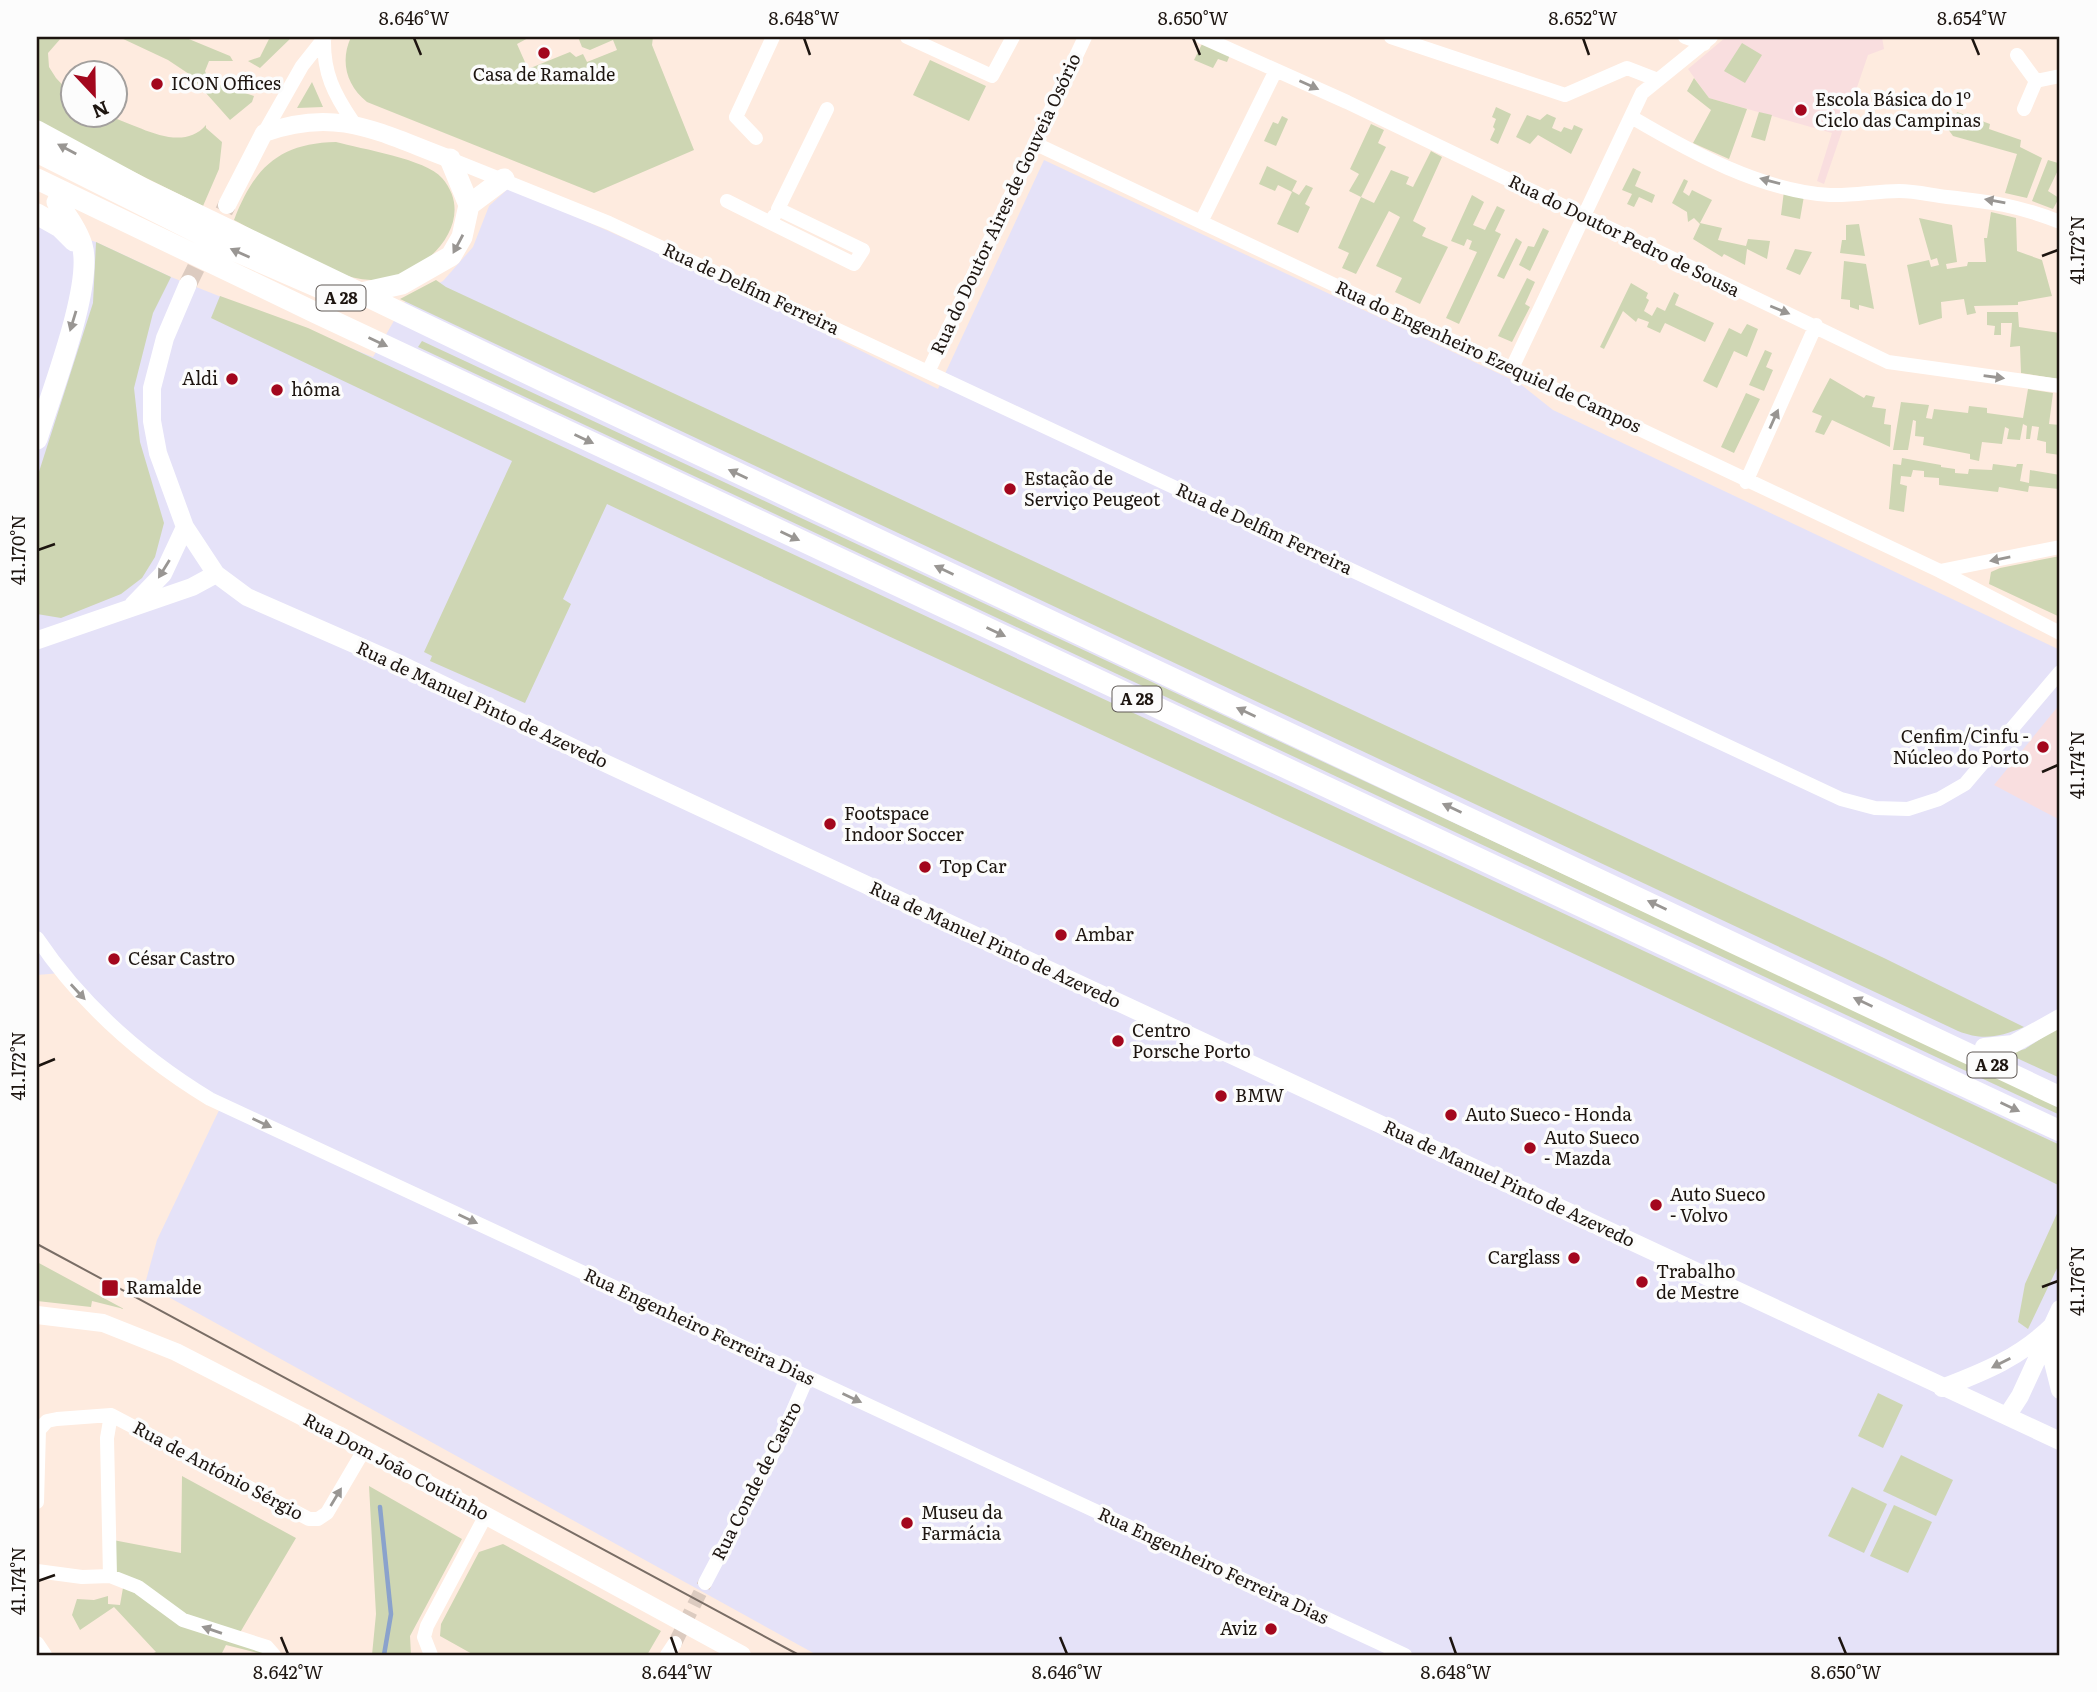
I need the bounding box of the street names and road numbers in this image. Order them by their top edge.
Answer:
street label: Rua do Doutor Aires de Gouveia Osório [923,48,1087,359]
street label: Rua do Doutor Pedro de Sousa [1504,167,1745,303]
street label: Rua de Delfim Ferreira [659,235,845,341]
street label: Rua do Engenheiro Ezequiel de Campos [1331,273,1646,439]
road number: A 28 [316,286,366,310]
street label: Rua de Delfim Ferreira [1172,475,1358,581]
street label: Rua de Manuel Pinto de Azevedo [352,633,613,774]
road number: A 28 [1112,686,1162,712]
street label: Rua de Manuel Pinto de Azevedo [865,873,1126,1014]
road number: A 28 [1968,1052,2016,1078]
street label: Rua de Manuel Pinto de Azevedo [1379,1112,1640,1253]
street label: Rua Engenheiro Ferreira Dias [580,1260,819,1391]
street label: Rua Conde de Castro [704,1396,807,1564]
street label: Rua Dom João Coutinho [299,1405,495,1526]
street label: Rua de António Sérgio [129,1413,309,1526]
street label: Rua Engenheiro Ferreira Dias [1094,1499,1333,1630]

